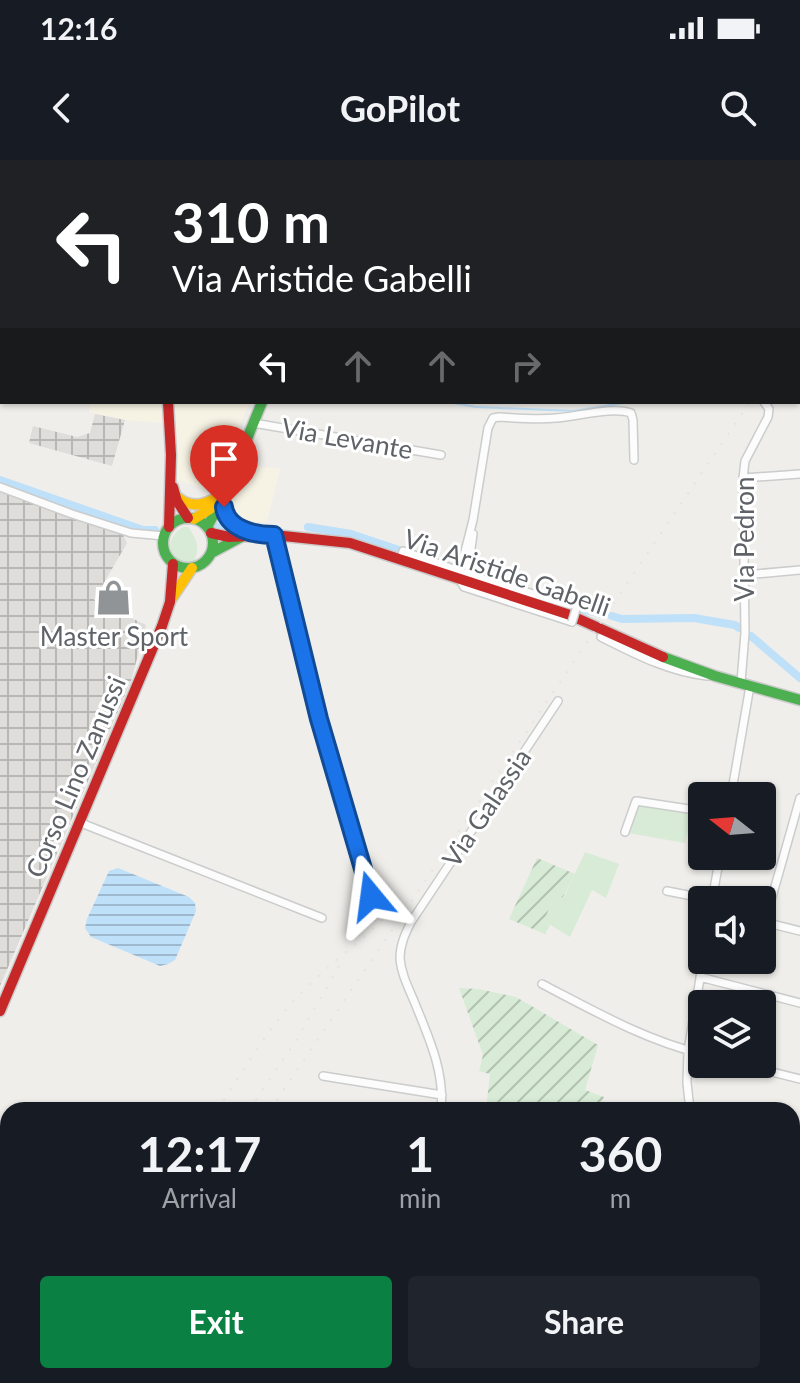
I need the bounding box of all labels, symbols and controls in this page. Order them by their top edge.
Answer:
text: 12:16 [40,10,117,46]
icon: back [40,86,84,130]
text: GoPilot [340,86,460,130]
icon: search [716,86,760,130]
text: 310 m [172,188,330,255]
icon: left [40,192,144,296]
text: Via Aristide Gabelli [172,256,472,300]
icon: left [252,344,296,388]
icon: ahead [336,344,380,388]
icon: ahead [420,344,464,388]
icon: right [504,344,548,388]
street label: Via Levante [279,411,415,465]
pin [190,425,258,507]
icon: arrive [202,437,246,481]
street label: Via Pedron [728,477,760,601]
street label: Via Aristide Gabelli [400,522,615,622]
shop icon: Master Sport [95,579,133,617]
place label: Master Sport [40,620,189,652]
street label: Corso Lino Zanussi [18,671,132,882]
street label: Via Galassia [435,742,537,873]
north arrow [688,782,776,870]
map controls [688,782,776,1078]
position arrow [329,854,413,938]
button: sound [688,886,776,974]
button: layers [688,990,776,1078]
text: 12:17 [138,1125,261,1182]
text: 1 [406,1125,434,1182]
text: 360 [579,1125,662,1182]
text: Arrival [162,1182,237,1214]
text: min [399,1182,441,1214]
text: m [610,1182,631,1214]
button: Exit [40,1276,392,1368]
button: Share [408,1276,760,1368]

